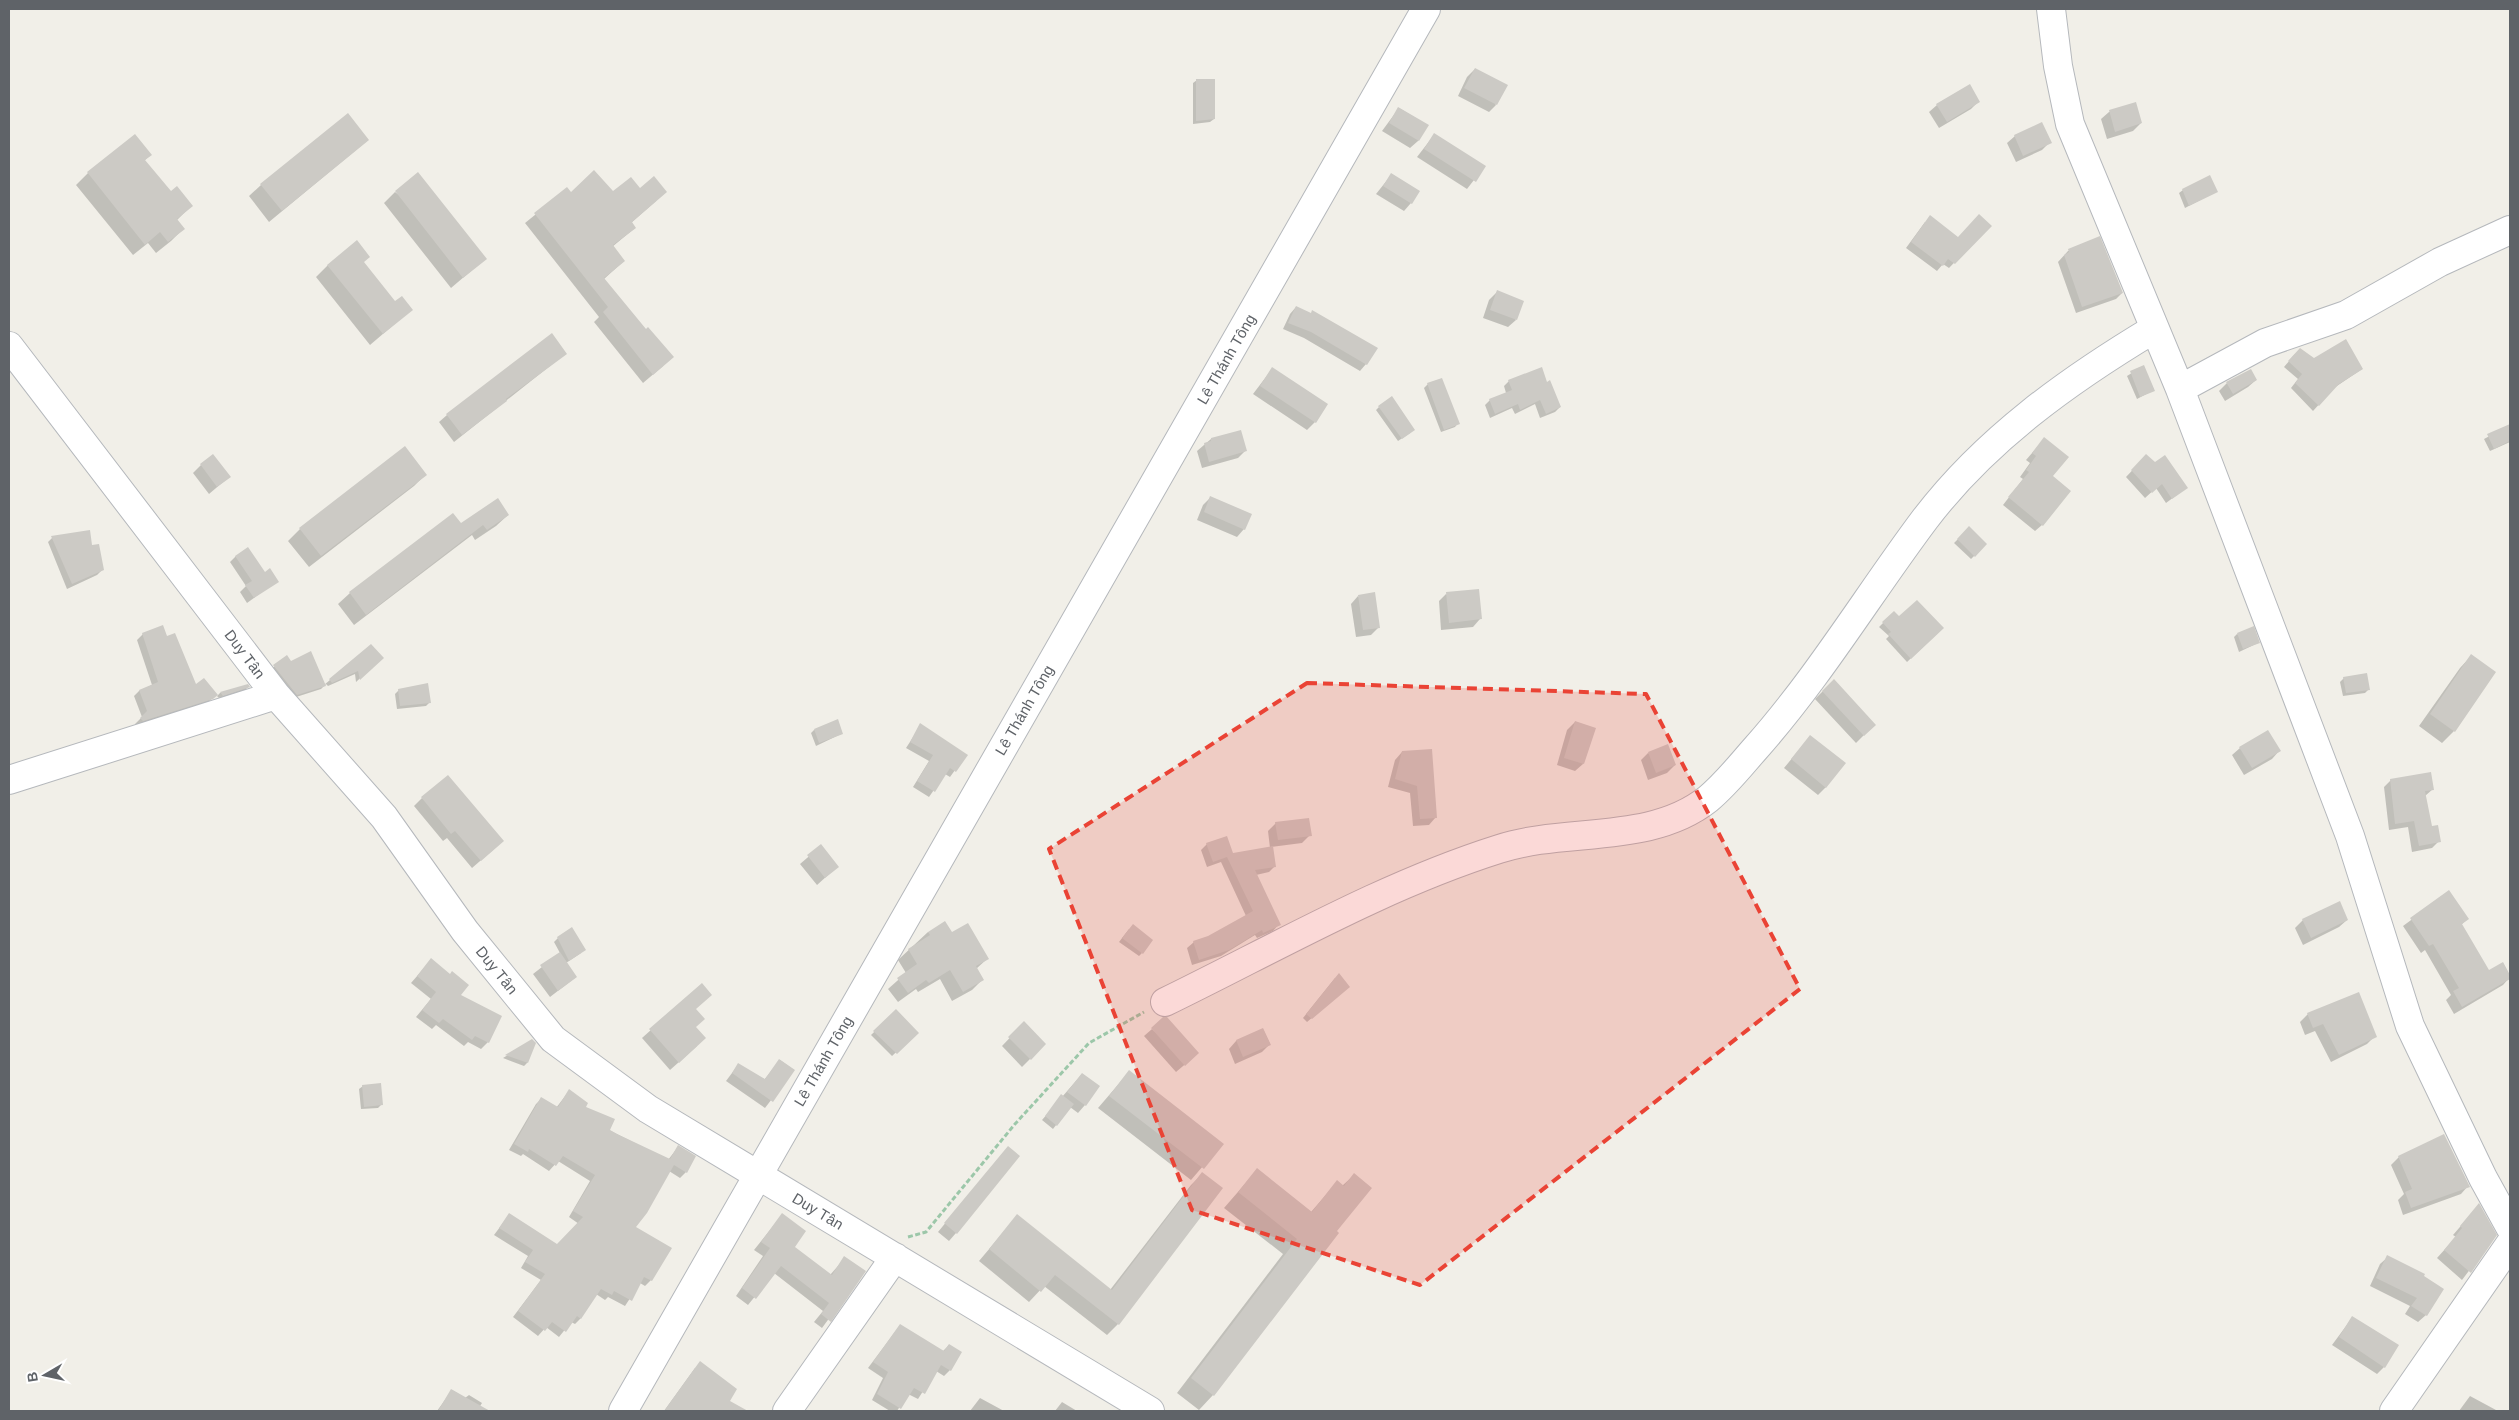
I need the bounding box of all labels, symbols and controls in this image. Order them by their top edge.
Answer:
street label: Lê Thánh Tông [1193,311,1259,407]
street label: Duy Tân [221,626,269,682]
street label: Lê Thánh Tông [991,662,1057,758]
street label: Duy Tân [473,943,521,997]
street label: Lê Thánh Tông [790,1013,856,1109]
street label: Duy Tân [789,1189,847,1233]
north arrow [20,1350,70,1400]
text: B [23,1371,41,1383]

